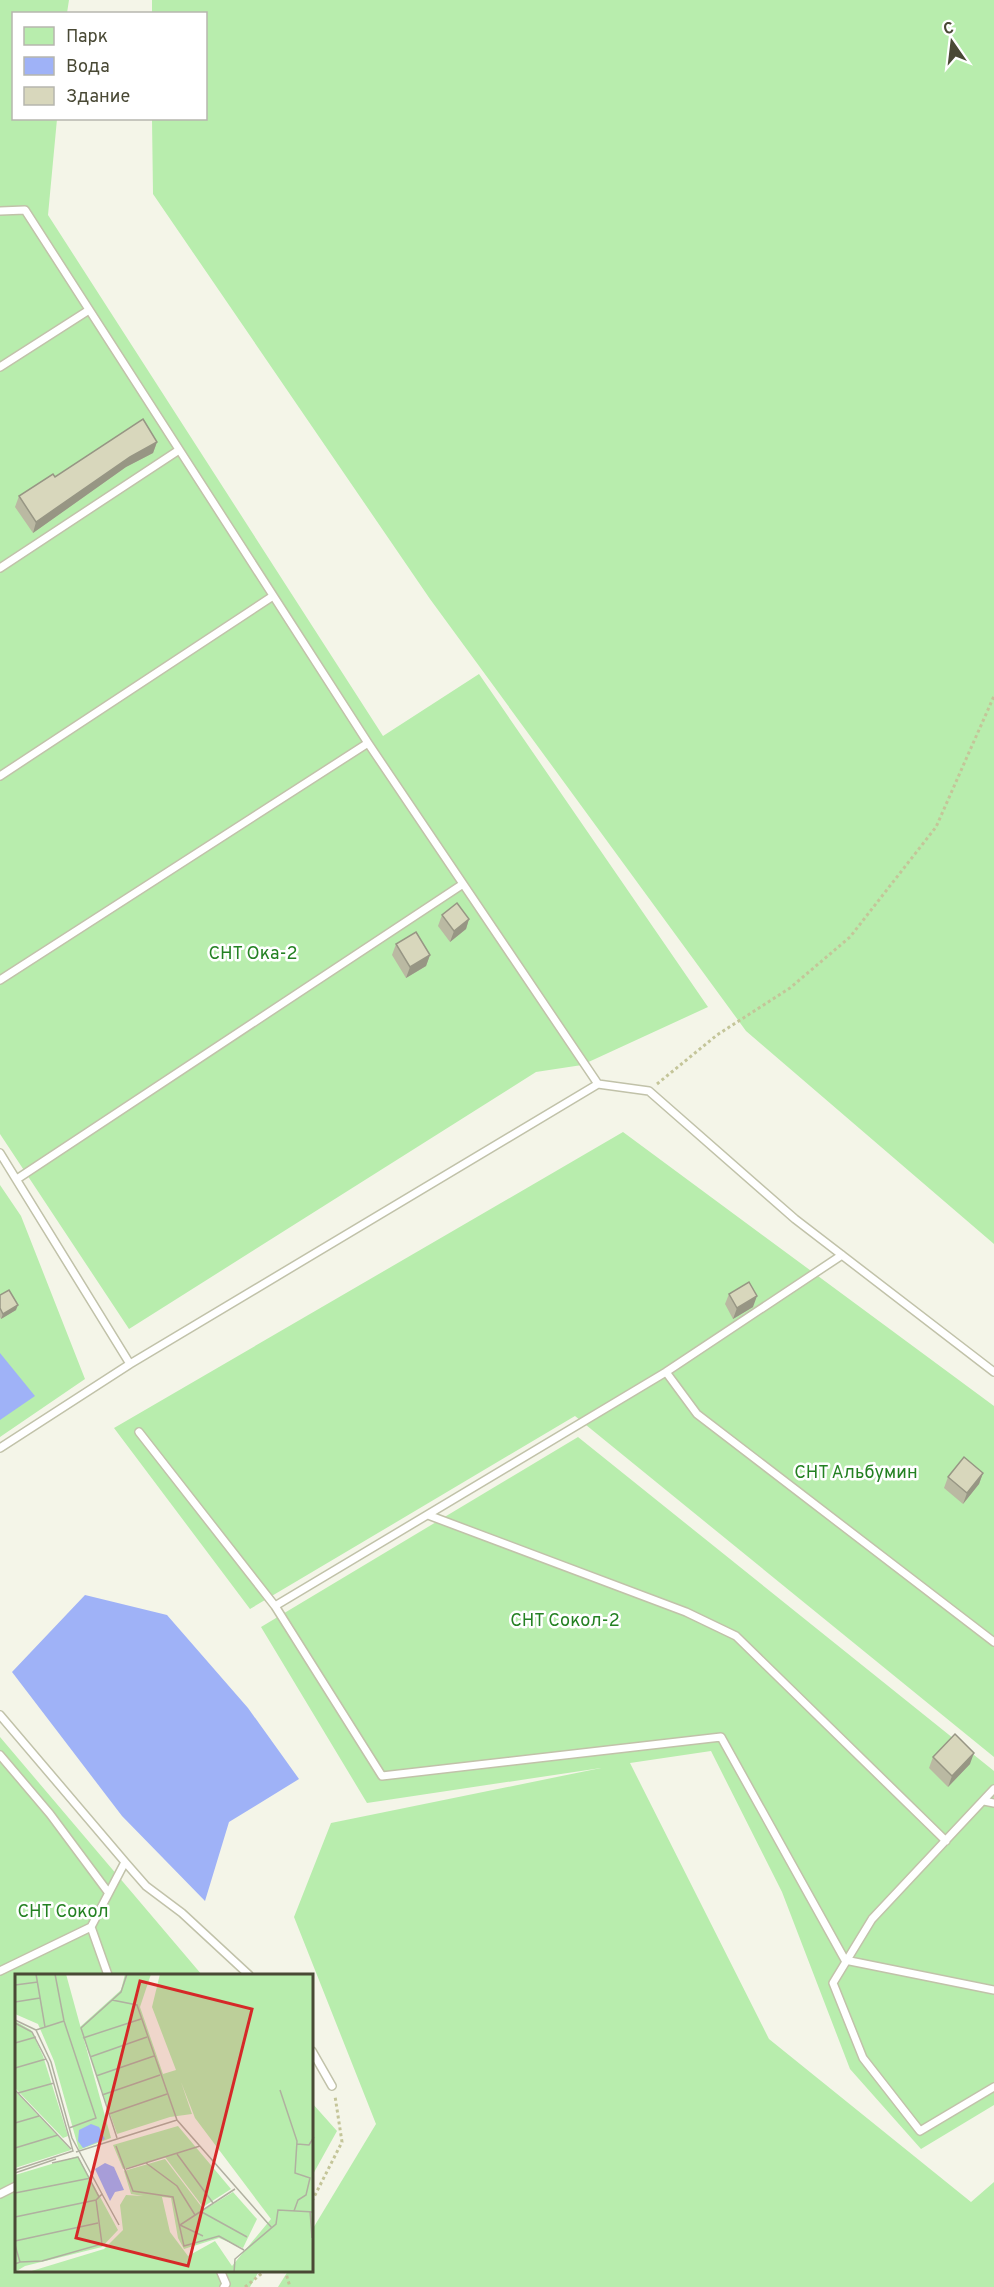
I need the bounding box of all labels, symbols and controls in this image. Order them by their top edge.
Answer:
legend [12,12,207,120]
north arrow [922,12,982,72]
text: С [941,18,956,40]
text: Парк [66,26,108,49]
text: Вода [66,56,110,79]
text: Здание [66,86,130,109]
park label: СНТ Ока-2 [208,943,298,966]
park label: СНТ Альбумин [794,1462,918,1485]
park label: СНТ Сокол-2 [510,1610,620,1633]
park label: СНТ Сокол [17,1901,109,1924]
inset map [15,1974,314,2272]

